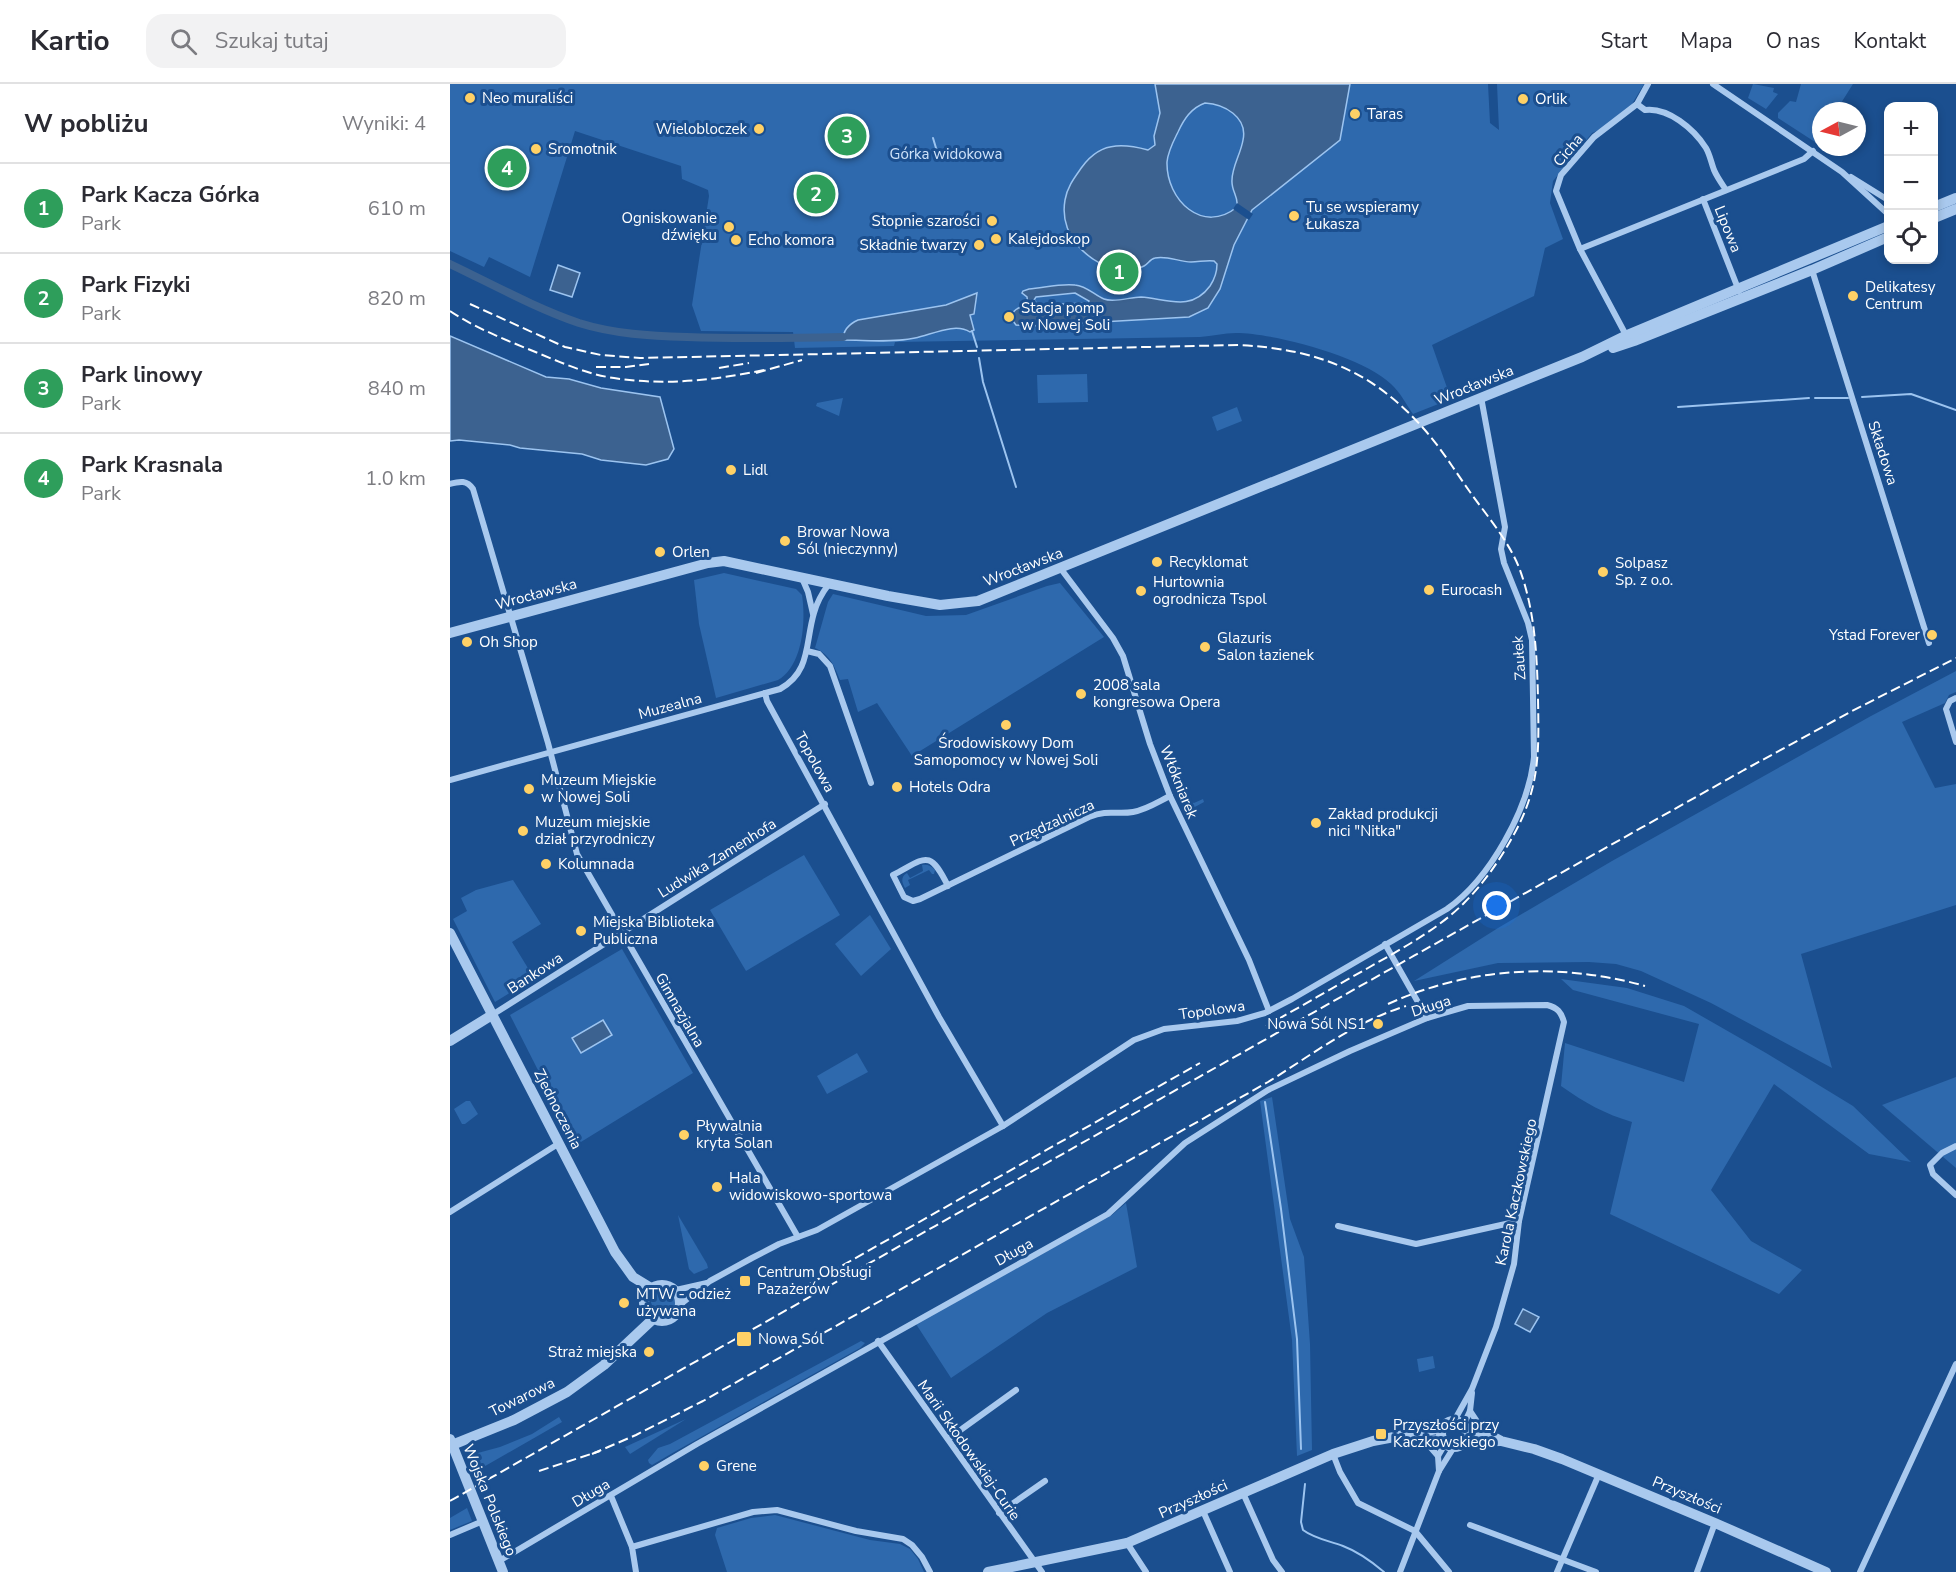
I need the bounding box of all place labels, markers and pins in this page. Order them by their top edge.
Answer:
place label: Neo muraliści [482,88,573,108]
place label: Orlik [1535,89,1568,109]
marker: Neo muraliści [463,91,477,105]
marker: Orlik [1516,92,1530,106]
place label: Taras [1367,104,1403,124]
marker: Taras [1348,107,1362,121]
pin: 3 [828,113,866,158]
place label: Wielobloczek [656,119,747,139]
marker: Wielobloczek [752,122,766,136]
place label: Sromotnik [548,139,617,159]
marker: Sromotnik [529,142,543,156]
pin: 4 [488,146,526,190]
pin: 2 [796,172,836,216]
place label: Tu se wspieramy Łukasza [1305,197,1419,234]
place label: Ogniskowanie dźwięku [622,208,717,245]
marker: Tu se wspieramy Łukasza [1287,209,1301,223]
place label: Stopnie szarości [871,211,980,231]
marker: Stopnie szarości [985,214,999,228]
marker: Ogniskowanie dźwięku [722,220,736,234]
place label: Kalejdoskop [1008,229,1090,249]
place label: Echo komora [748,230,834,250]
marker: Kalejdoskop [989,232,1003,246]
marker: Echo komora [729,233,743,247]
place label: Składnie twarzy [860,235,967,255]
marker: Składnie twarzy [972,238,986,252]
pin: 1 [1100,250,1138,294]
place label: Delikatesy Centrum [1865,277,1936,314]
marker: Delikatesy Centrum [1846,289,1860,303]
place label: Stacja pomp w Nowej Soli [1021,298,1110,335]
marker: Stacja pomp w Nowej Soli [1002,310,1016,324]
place label: Lidl [743,460,768,480]
marker: Lidl [724,463,738,477]
place label: Browar Nowa Sól (nieczynny) [797,522,899,559]
marker: Browar Nowa Sól (nieczynny) [778,534,792,548]
place label: Orlen [672,542,710,562]
marker: Orlen [653,545,667,559]
place label: Recyklomat [1169,552,1249,572]
place label: Solpasz Sp. z o.o. [1615,553,1673,590]
marker: Recyklomat [1150,555,1164,569]
marker: Solpasz Sp. z o.o. [1596,565,1610,579]
place label: Hurtownia ogrodnicza Tspol [1153,572,1267,609]
place label: Eurocash [1441,580,1502,600]
marker: Eurocash [1422,583,1436,597]
marker: Hurtownia ogrodnicza Tspol [1134,584,1148,598]
place label: Ystad Forever [1828,625,1921,645]
place label: Glazuris Salon łazienek [1217,628,1315,665]
marker: Ystad Forever [1925,628,1939,642]
place label: Oh Shop [479,632,538,652]
marker: Oh Shop [460,635,474,649]
marker: Glazuris Salon łazienek [1198,640,1212,654]
place label: 2008 sala kongresowa Opera [1093,675,1220,712]
marker: 2008 sala kongresowa Opera [1074,687,1088,701]
marker: Środowiskowy Dom Samopomocy w Nowej Soli [999,718,1013,732]
place label: Środowiskowy Dom Samopomocy w Nowej Soli [914,732,1098,770]
place label: Muzeum Miejskie w Nowej Soli [541,770,656,807]
place label: Hotels Odra [909,777,991,797]
marker: Hotels Odra [890,780,904,794]
marker: Muzeum Miejskie w Nowej Soli [522,782,536,796]
place label: Zakład produkcji nici "Nitka" [1328,804,1438,841]
place label: Muzeum miejskie dział przyrodniczy [535,812,655,849]
marker: Zakład produkcji nici "Nitka" [1309,816,1323,830]
marker: Muzeum miejskie dział przyrodniczy [516,824,530,838]
place label: Kolumnada [558,854,634,874]
marker: Kolumnada [539,857,553,871]
place label: Miejska Biblioteka Publiczna [593,912,714,949]
marker: Miejska Biblioteka Publiczna [574,924,588,938]
place label: Nowa Sól NS1 [1267,1014,1366,1034]
marker: Nowa Sól NS1 [1371,1017,1385,1031]
place label: Pływalnia kryta Solan [696,1116,773,1153]
marker: Pływalnia kryta Solan [677,1128,691,1142]
place label: Hala widowiskowo-sportowa [729,1168,892,1205]
marker: Hala widowiskowo-sportowa [710,1180,724,1194]
place label: Centrum Obsługi Pazażerów [757,1262,871,1299]
marker: Centrum Obsługi Pazażerów [738,1274,752,1288]
place label: MTW - odzież używana [636,1284,731,1321]
marker: MTW - odzież używana [617,1296,631,1310]
place label: Nowa Sól [758,1329,824,1349]
marker: Nowa Sól [735,1330,753,1348]
place label: Straż miejska [548,1342,637,1362]
marker: Straż miejska [642,1345,656,1359]
place label: Przyszłości przy Kaczkowskiego [1393,1415,1499,1452]
marker: Przyszłości przy Kaczkowskiego [1374,1427,1388,1441]
place label: Grene [716,1456,757,1476]
marker: Grene [697,1459,711,1473]

